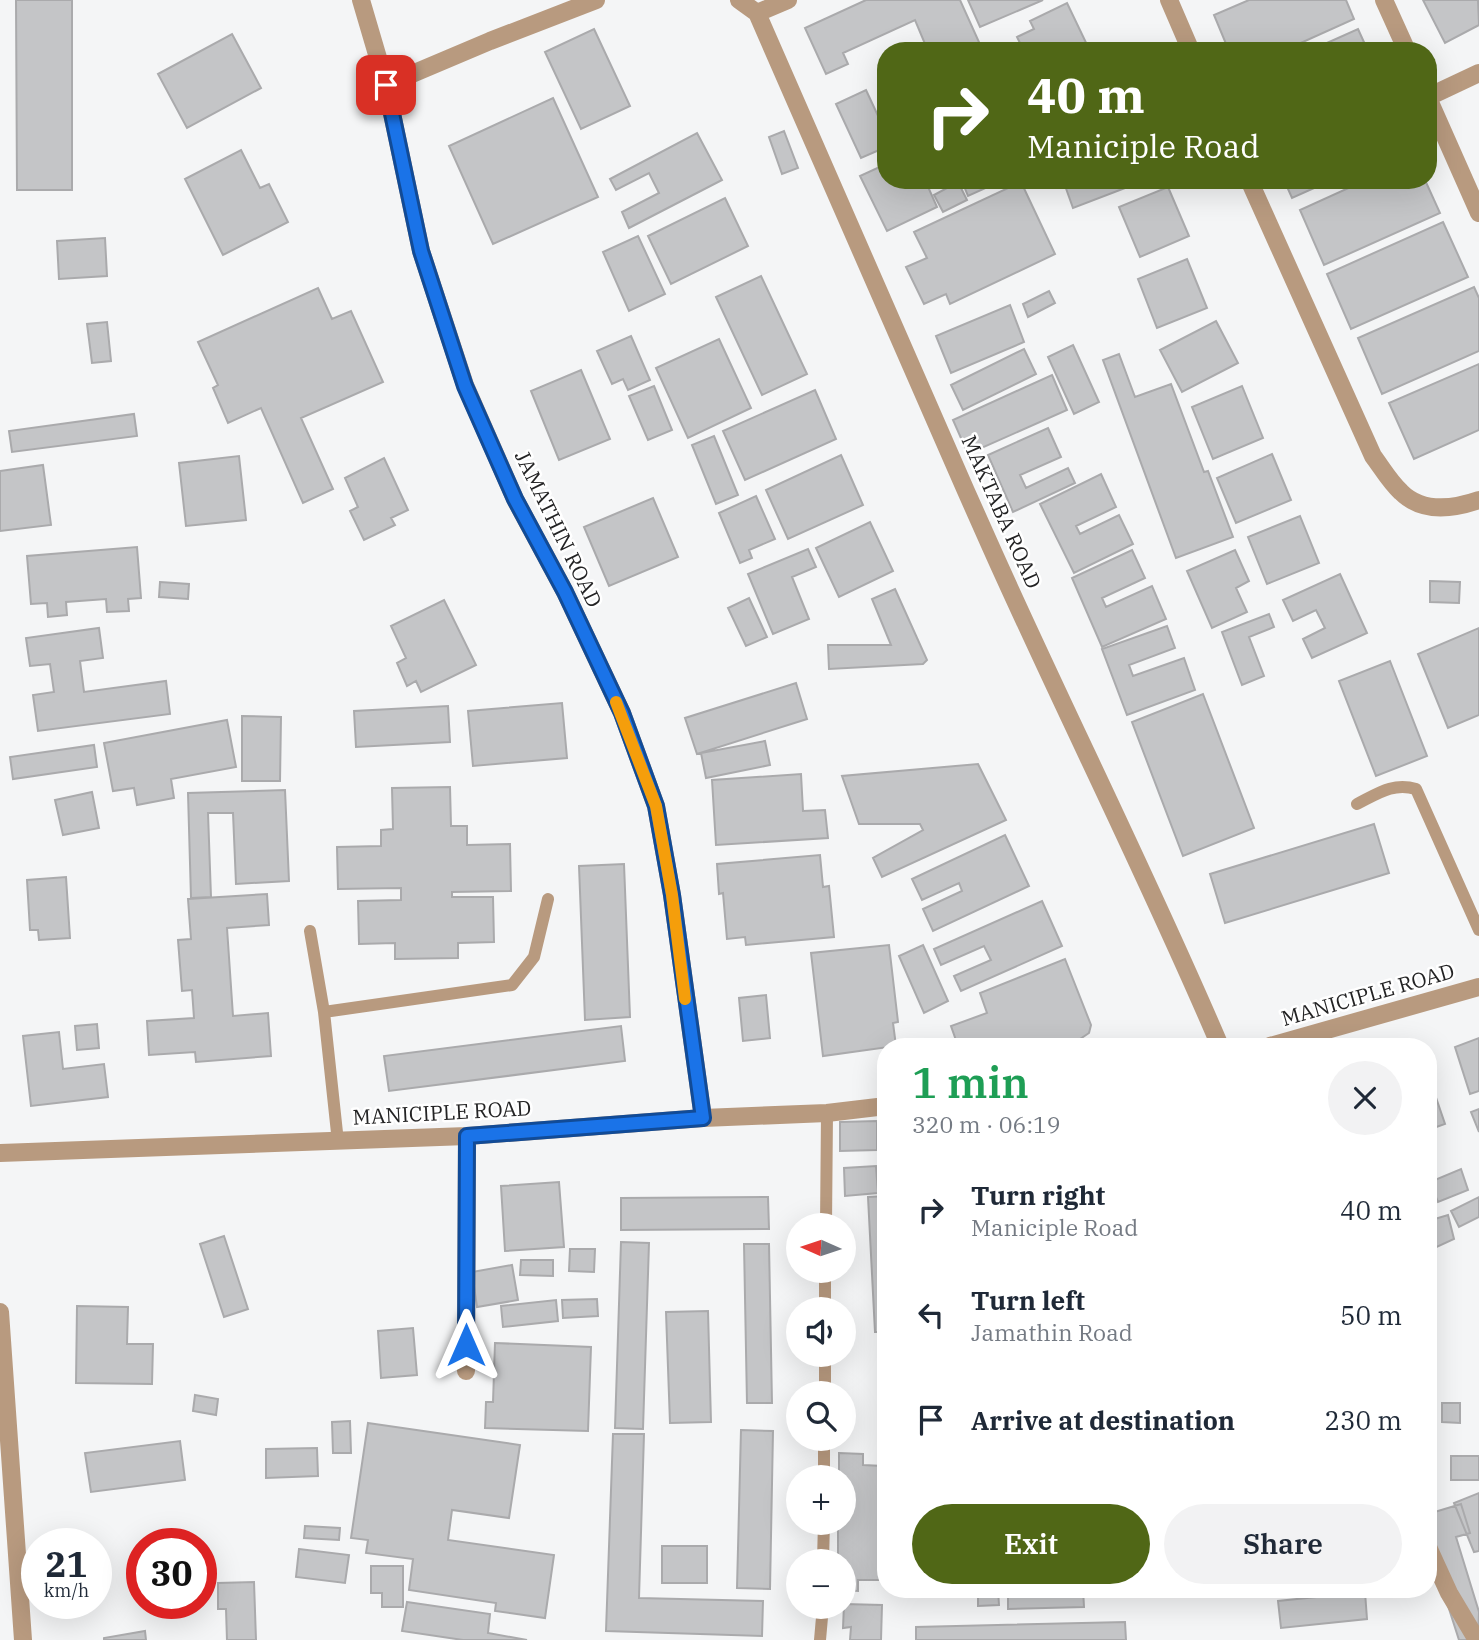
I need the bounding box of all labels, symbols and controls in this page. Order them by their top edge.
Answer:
pin [356,55,416,115]
text: 40 m [1027,63,1145,126]
icon: arrive [367,66,405,104]
icon: right [912,70,1003,161]
text: Maniciple Road [1027,125,1260,167]
street label: MAKTABA ROAD [956,430,1048,593]
street label: JAMATHIN ROAD [509,445,609,612]
street label: MANICIPLE ROAD [1278,956,1458,1032]
text: 1 min [912,1055,1029,1110]
button: close [1328,1061,1402,1135]
street label: MANICIPLE ROAD [352,1093,532,1131]
text: 320 m · 06:19 [912,1109,1061,1139]
text: Turn right [971,1178,1105,1212]
icon: right [912,1191,950,1229]
text: 40 m [1340,1193,1402,1227]
text: Maniciple Road [971,1212,1138,1242]
north arrow [786,1213,856,1283]
map controls [786,1213,856,1619]
text: Turn left [971,1283,1085,1317]
icon: left [912,1296,950,1334]
button: sound [786,1297,856,1367]
text: 50 m [1340,1298,1402,1332]
position arrow [429,1308,503,1382]
text: Jamathin Road [971,1317,1133,1347]
button: search [786,1381,856,1451]
icon: arrive [912,1401,950,1439]
text: Arrive at destination [971,1403,1235,1437]
text: 230 m [1324,1403,1402,1437]
button: + [786,1465,856,1535]
button: Exit [912,1504,1150,1584]
button: Share [1164,1504,1402,1584]
speed limit sign: 30 [126,1528,217,1619]
text: 21 [45,1541,88,1587]
button: − [786,1549,856,1619]
text: km/h [44,1579,89,1602]

